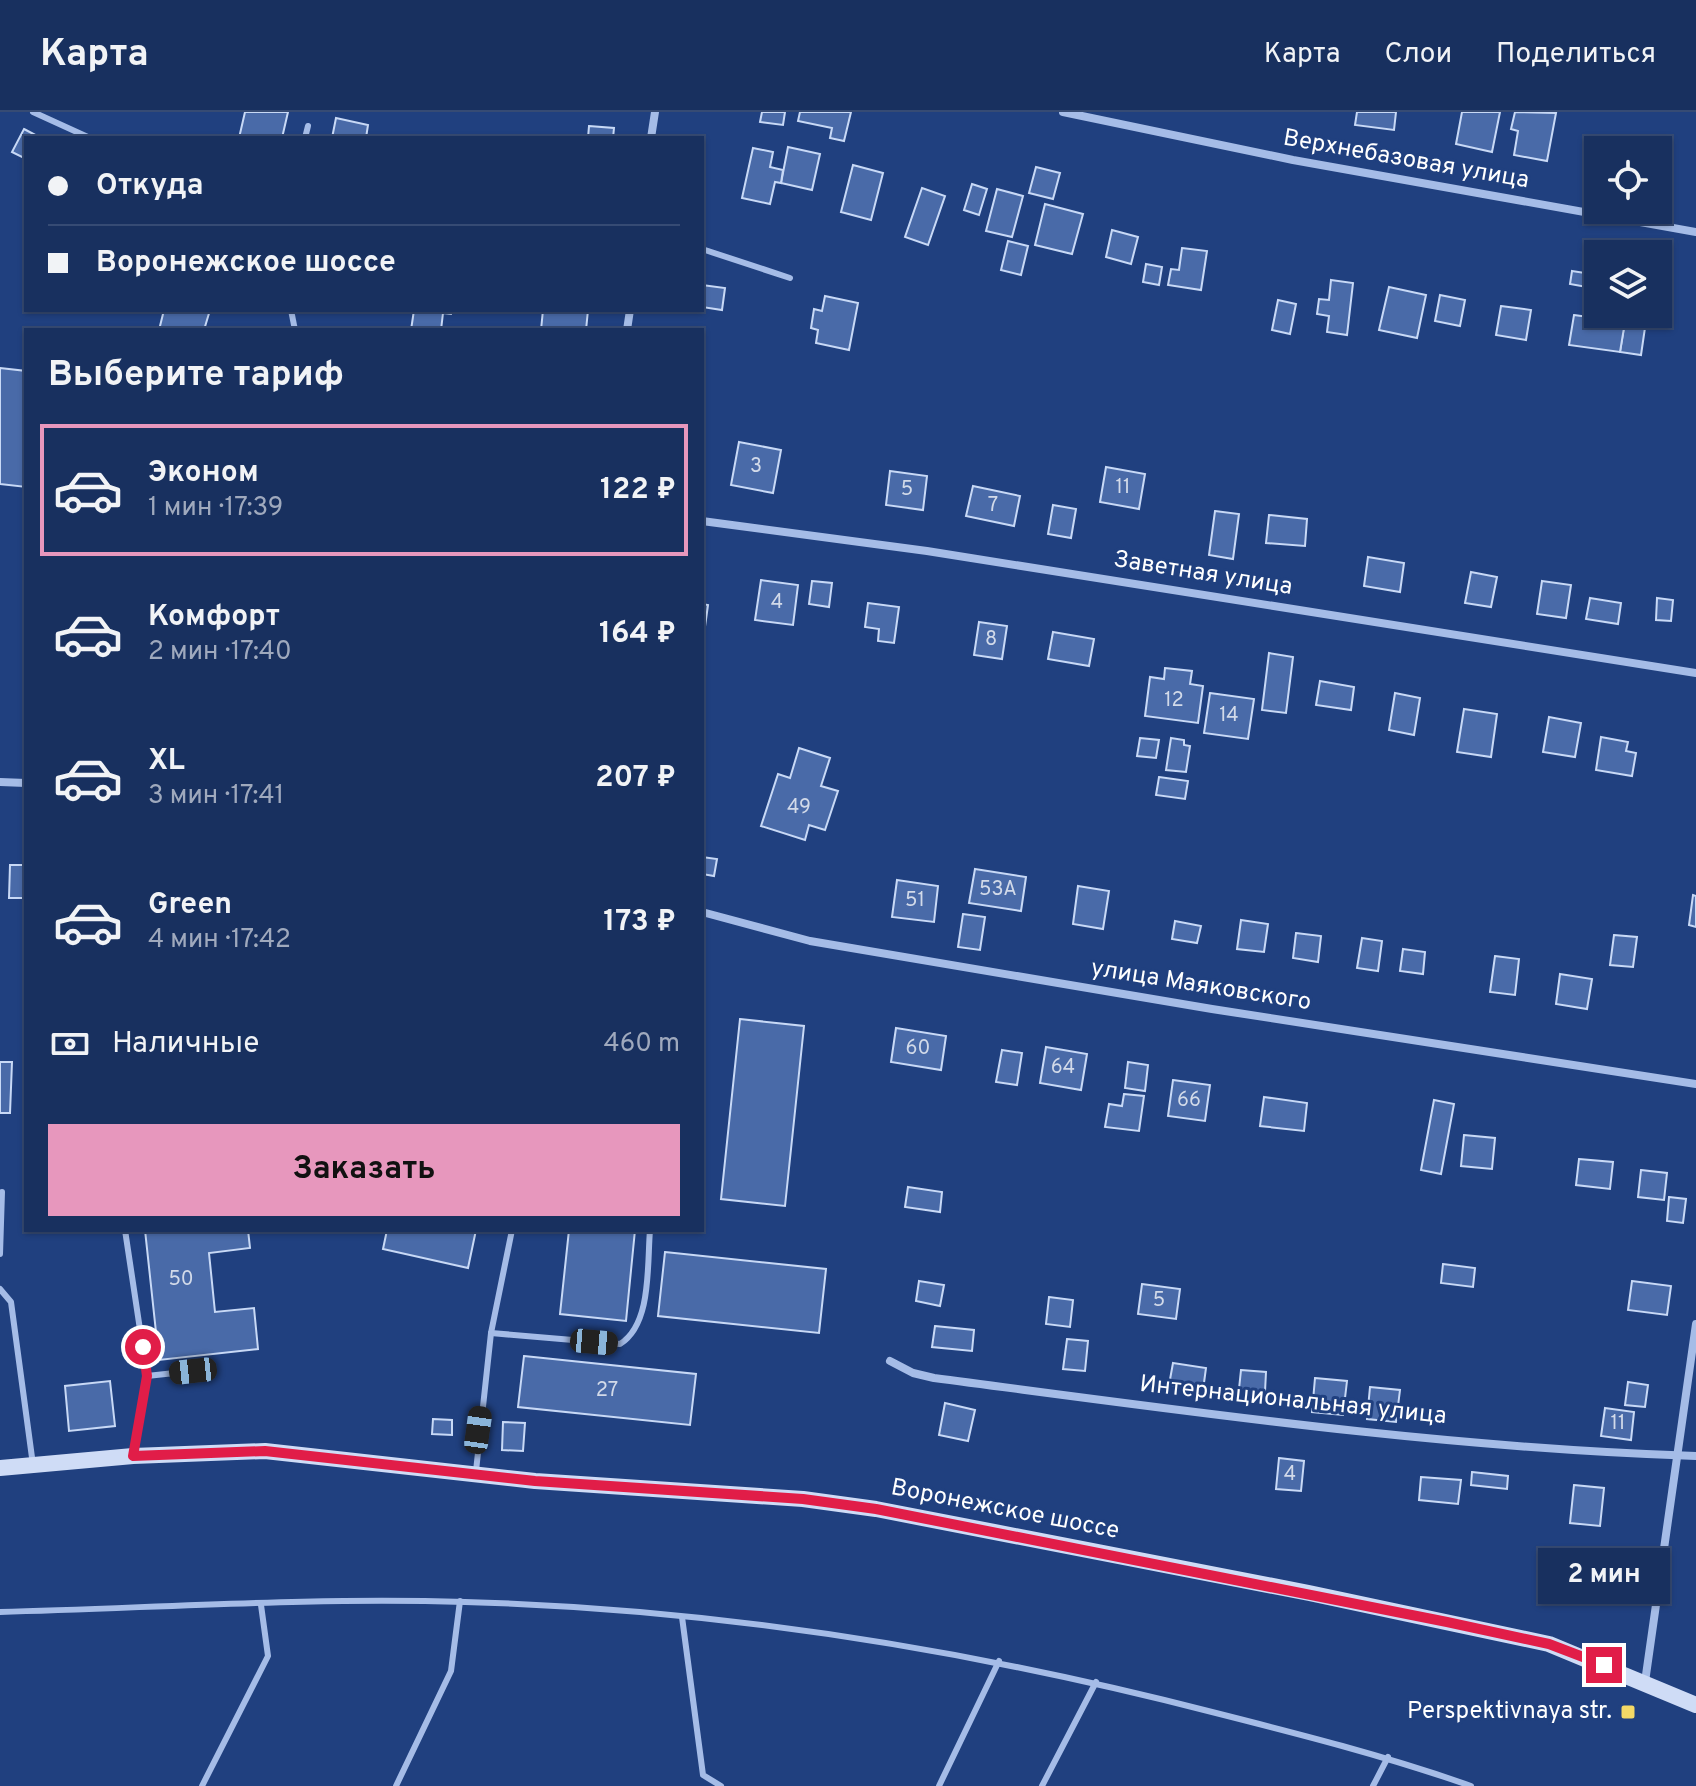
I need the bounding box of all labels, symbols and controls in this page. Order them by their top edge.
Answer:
text: Карта [40,31,149,80]
text: Карта [1264,37,1340,73]
text: Слои [1384,37,1452,73]
text: Поделиться [1496,37,1656,73]
street label: Верхнебазовая улица [1281,124,1531,196]
map controls [1584,136,1672,328]
button: locate [1584,136,1672,224]
text: Откуда [96,168,204,205]
button: layers [1584,240,1672,328]
text: Воронежское шоссе [96,245,396,282]
text: Выберите тариф [48,353,344,399]
icon: car [52,454,124,526]
house number: 3 [750,454,762,480]
text: Эконом [148,455,259,492]
text: 122 ₽ [600,472,676,509]
house number: 11 [1116,475,1130,501]
house number: 5 [901,477,913,503]
text: 1 мин · 17:39 [148,492,283,525]
house number: 7 [988,493,998,519]
street label: Заветная улица [1111,545,1295,603]
house number: 4 [771,590,783,616]
icon: car [52,598,124,670]
text: Комфорт [148,599,280,636]
text: 164 ₽ [599,616,676,653]
house number: 8 [985,627,997,653]
text: 2 мин · 17:40 [148,636,292,669]
house number: 12 [1164,688,1184,714]
house number: 14 [1219,703,1239,729]
icon: car [52,742,124,814]
text: XL [148,743,185,780]
text: 207 ₽ [595,760,676,797]
text: 3 мин · 17:41 [148,780,284,813]
house number: 49 [787,795,811,821]
house number: 53А [979,877,1017,903]
icon: car [52,886,124,958]
text: Green [148,887,232,924]
house number: 51 [905,888,925,914]
text: 173 ₽ [603,904,676,941]
text: 4 мин · 17:42 [148,924,291,957]
street label: улица Маяковского [1089,954,1313,1018]
icon: cash [48,1022,92,1066]
text: Наличные [112,1026,259,1063]
text: 460 m [604,1028,680,1061]
house number: 60 [906,1036,930,1062]
house number: 64 [1051,1055,1075,1081]
house number: 66 [1177,1088,1201,1114]
button: Заказать [48,1124,680,1216]
house number: 50 [168,1267,194,1293]
house number: 5 [1153,1288,1165,1314]
car [569,1328,619,1356]
route start [125,1329,161,1365]
car [168,1357,218,1385]
street label: Интернациональная улица [1138,1370,1448,1432]
house number: 27 [596,1378,618,1404]
car [463,1405,493,1455]
house number: 11 [1611,1411,1625,1437]
house number: 4 [1284,1462,1296,1488]
street label: Воронежское шоссе [888,1473,1122,1547]
callout: 2 мин [1538,1549,1670,1605]
text: 2 мин [1567,1559,1641,1592]
route end [1586,1647,1622,1683]
place label: Perspektivnaya str. [1407,1697,1612,1727]
marker: Perspektivnaya str. [1619,1703,1637,1721]

